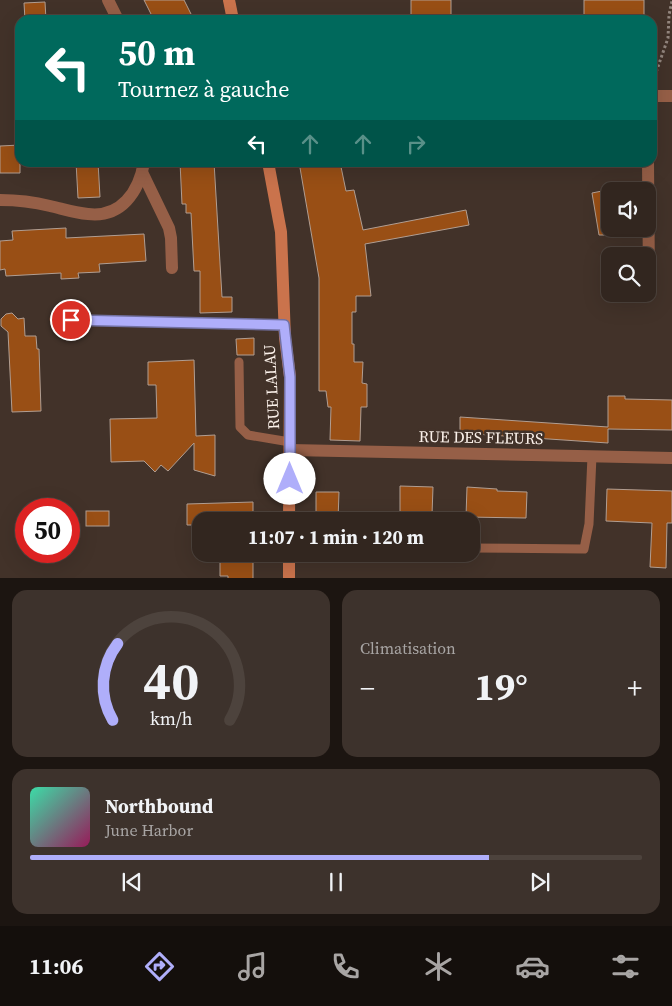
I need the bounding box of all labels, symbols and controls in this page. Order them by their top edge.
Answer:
text: 50 m [118,29,195,77]
icon: left [35,35,100,100]
text: Tournez à gauche [118,74,289,104]
icon: left [243,130,271,158]
icon: ahead [296,130,324,158]
icon: ahead [349,130,377,158]
icon: right [402,130,430,158]
map controls [601,182,656,302]
button: sound [601,182,656,237]
button: search [601,247,656,302]
pin [50,299,92,341]
icon: arrive [57,306,85,334]
street label: RUE LALAU [258,343,284,430]
street label: RUE DES FLEURS [418,425,544,449]
position arrow [263,452,315,504]
speed limit sign: 50 [15,498,80,563]
text: 11:07 · 1 min · 120 m [248,524,424,550]
text: Climatisation [360,637,456,659]
text: 40 [143,645,199,716]
text: 19° [474,661,528,713]
text: − [360,669,375,707]
text: + [627,669,642,707]
text: km/h [150,706,193,731]
text: Northbound [105,793,213,819]
text: June Harbor [105,819,193,841]
icon: previous [118,868,146,896]
icon: pause [322,868,350,896]
icon: next [526,868,554,896]
icon: directions [142,949,177,984]
icon: music [235,949,270,984]
icon: phone [328,949,363,984]
icon: climate [421,949,456,984]
icon: car [515,949,550,984]
icon: filters [608,949,643,984]
text: 11:06 [29,951,83,981]

